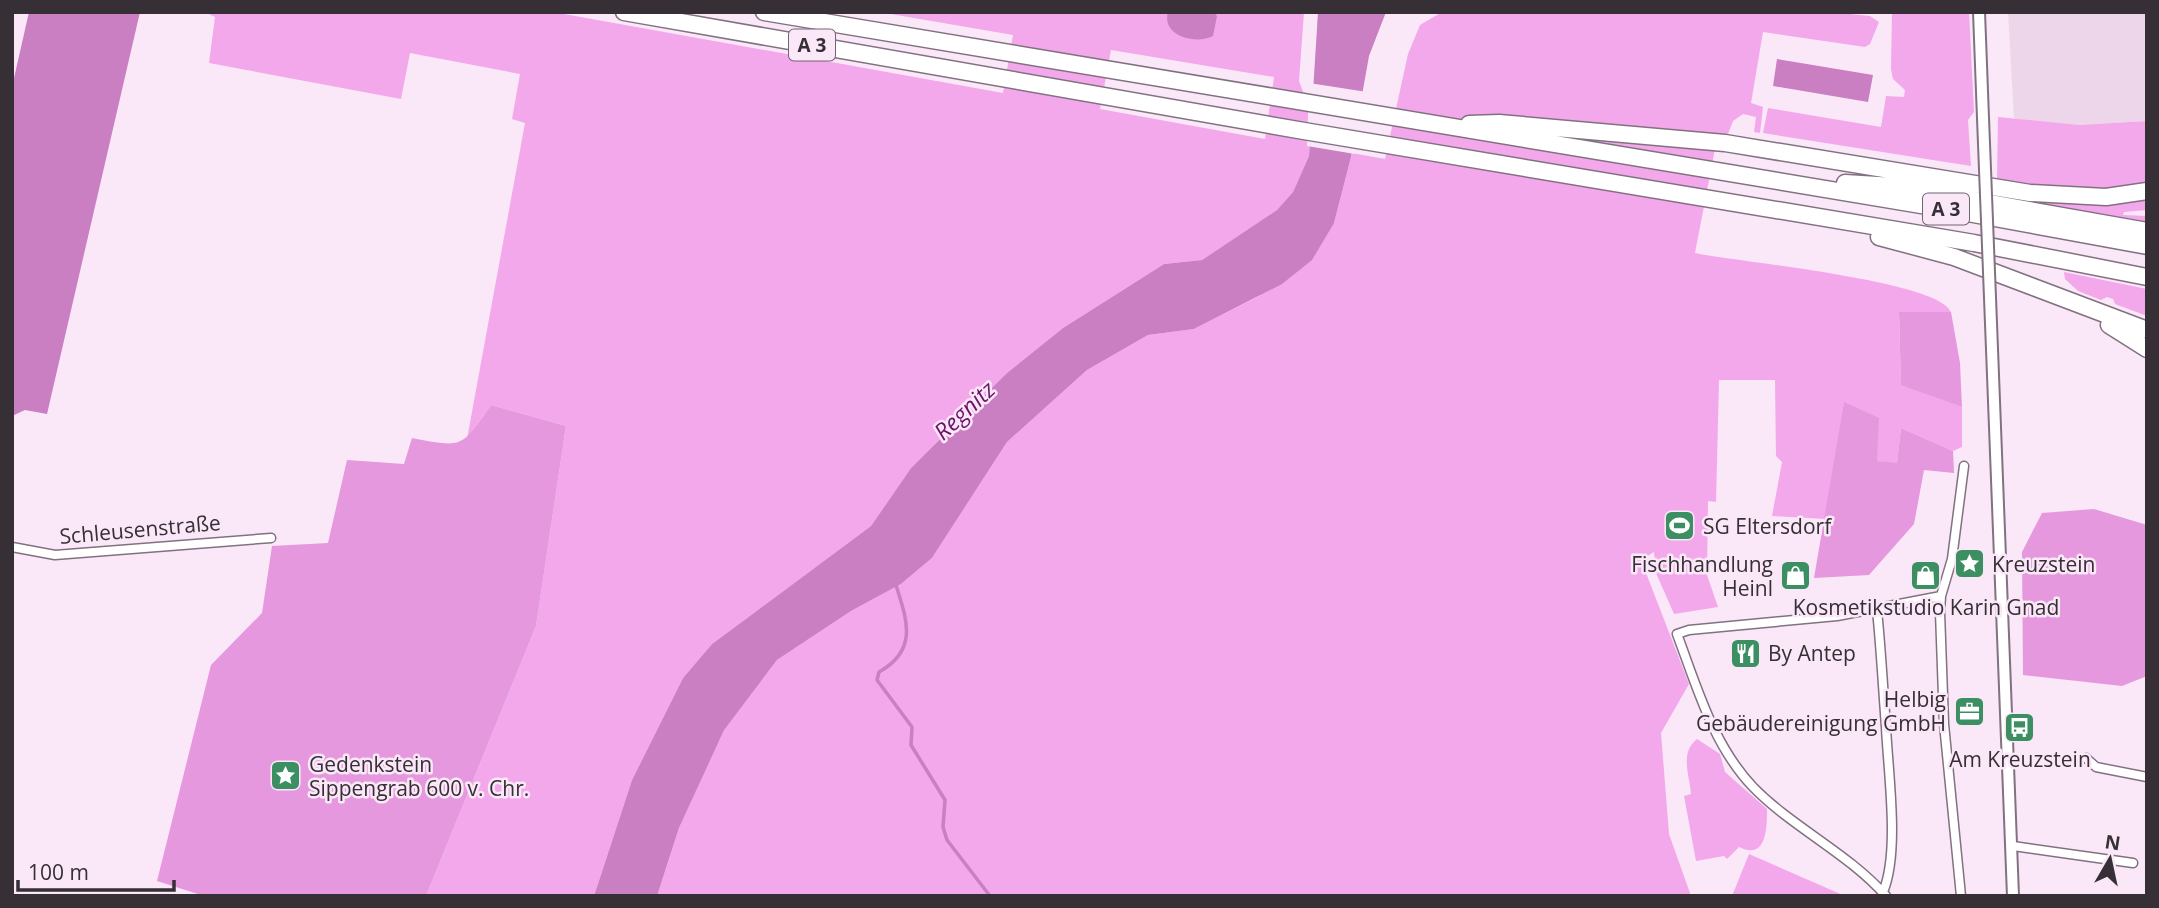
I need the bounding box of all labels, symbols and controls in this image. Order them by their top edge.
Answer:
road number: A 3 [789,30,835,60]
road number: A 3 [1923,194,1969,224]
water label: Regnitz [926,373,1002,447]
street label: Schleusenstraße [58,508,222,550]
sports icon: SG Eltersdorf [1663,509,1697,543]
place label: SG Eltersdorf [1703,512,1833,540]
place icon: Kreuzstein [1952,547,1986,581]
place label: Fischhandlung Heinl [1631,550,1773,602]
place label: Kreuzstein [1992,550,2095,578]
shop icon: Kosmetikstudio Karin Gnad [1909,558,1943,592]
shop icon: Fischhandlung Heinl [1779,559,1813,593]
place label: Kosmetikstudio Karin Gnad [1793,593,2059,621]
restaurant icon: By Antep [1728,636,1762,670]
place label: By Antep [1768,639,1856,667]
place label: Helbig Gebäudereinigung GmbH [1696,685,1946,737]
office icon: Helbig Gebäudereinigung GmbH [1952,694,1986,728]
bus stop icon: Am Kreuzstein [2003,710,2037,744]
place label: Am Kreuzstein [1949,745,2091,773]
place label: Gedenkstein Sippengrab 600 v. Chr. [309,750,529,802]
place icon: Gedenkstein Sippengrab 600 v. Chr. [269,759,303,793]
north arrow [2075,824,2145,894]
text: N [2103,828,2122,856]
scale bar [18,848,173,892]
text: 100 m [28,858,89,886]

